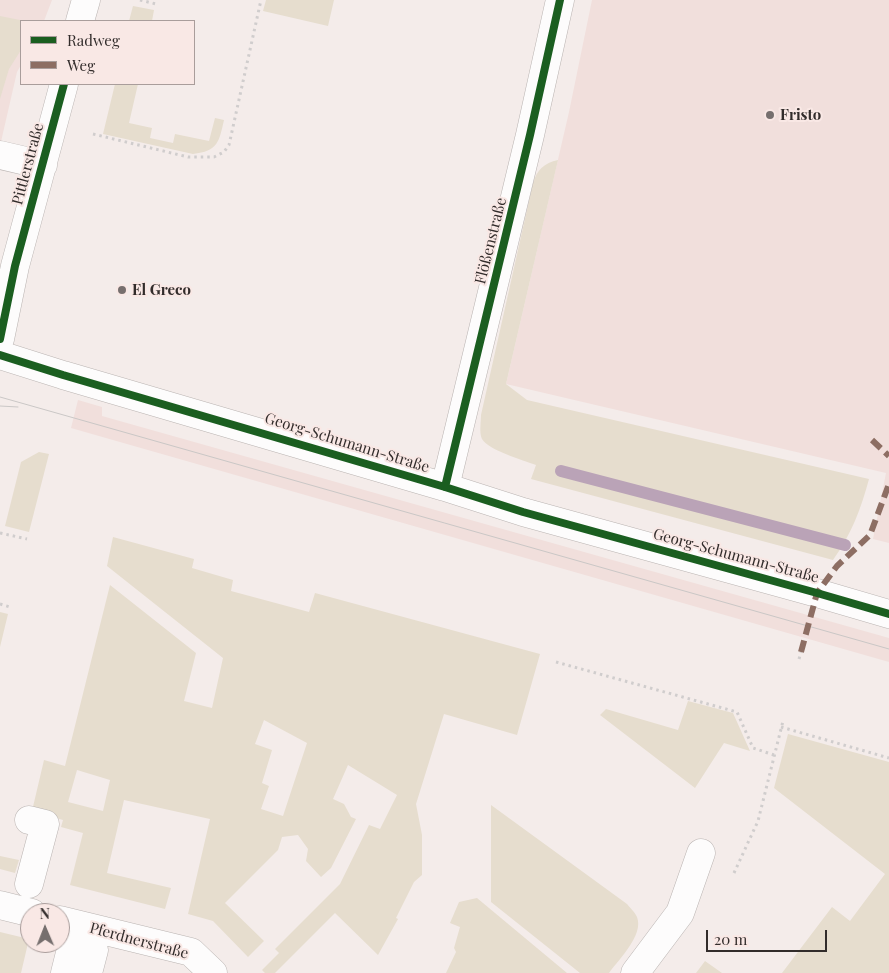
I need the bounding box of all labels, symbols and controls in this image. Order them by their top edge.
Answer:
legend [20,20,195,85]
text: Radweg [67,30,120,50]
text: Weg [67,55,95,75]
place label: Fristo [780,106,821,124]
marker: Fristo [764,109,776,121]
street label: Pittlerstraße [8,121,48,207]
street label: Flößenstraße [472,196,510,286]
place label: El Greco [132,281,191,299]
marker: El Greco [116,284,128,296]
street label: Georg-Schumann-Straße [263,409,431,477]
street label: Georg-Schumann-Straße [651,525,821,587]
north arrow [20,903,70,953]
text: N [40,904,50,923]
street label: Pferdnerstraße [88,919,190,963]
scale bar [709,920,830,952]
text: 20 m [714,929,747,949]

